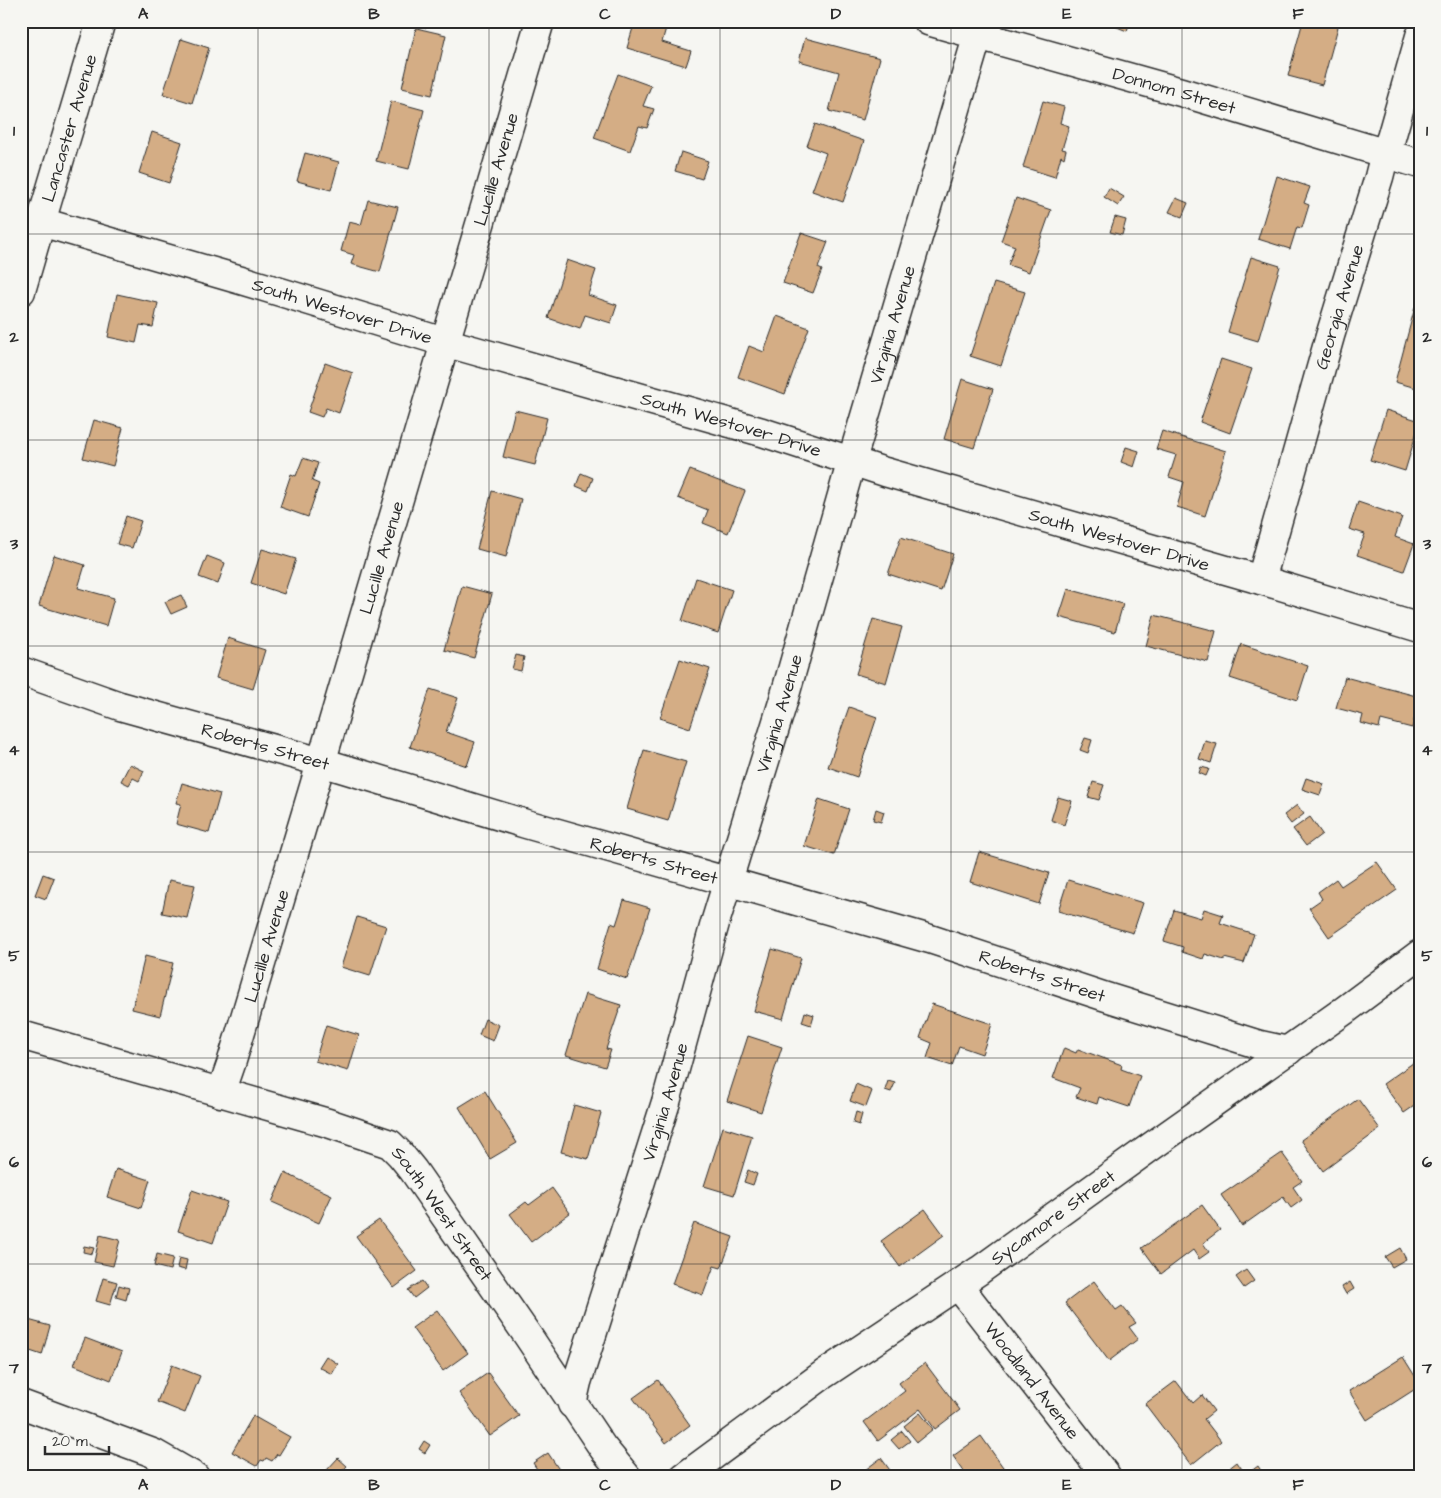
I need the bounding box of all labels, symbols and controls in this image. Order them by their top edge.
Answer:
text: A [138,3,149,25]
text: B [368,3,380,25]
text: C [599,3,611,25]
text: D [831,3,842,25]
text: E [1062,3,1072,25]
text: F [1292,3,1304,25]
street label: Lancaster Avenue [35,51,103,205]
street label: Donnom Street [1110,61,1239,121]
street label: Lucille Avenue [467,109,525,229]
text: 1 [13,120,16,142]
text: 1 [1426,120,1429,142]
street label: Georgia Avenue [1309,241,1370,372]
street label: Virginia Avenue [863,262,922,387]
street label: South Westover Drive [249,272,436,350]
text: 2 [8,326,19,348]
text: 2 [1421,326,1432,348]
street label: South Westover Drive [638,386,825,463]
street label: Lucille Avenue [353,498,410,617]
street label: South Westover Drive [1026,501,1213,577]
text: 3 [9,533,19,555]
text: 3 [1422,533,1432,555]
street label: Virginia Avenue [749,651,809,776]
street label: Roberts Street [199,717,333,777]
text: 4 [9,739,20,761]
text: 4 [1422,739,1433,761]
street label: Roberts Street [587,830,722,891]
street label: Lucille Avenue [238,886,295,1005]
street label: Roberts Street [976,943,1109,1009]
text: 5 [8,945,20,967]
text: 5 [1421,945,1433,967]
street label: Virginia Avenue [635,1040,694,1165]
street label: South West Street [386,1140,499,1287]
text: 6 [9,1151,19,1173]
text: 6 [1422,1151,1432,1173]
street label: Sycamore Street [985,1164,1121,1271]
street label: Woodland Avenue [979,1317,1086,1445]
text: 7 [8,1357,19,1379]
text: 7 [1421,1357,1432,1379]
scale bar [45,1423,109,1455]
text: 20 m [52,1431,88,1452]
text: A [138,1474,149,1496]
text: B [368,1474,380,1496]
text: C [599,1474,611,1496]
text: D [831,1474,842,1496]
text: E [1062,1474,1072,1496]
text: F [1292,1474,1304,1496]

